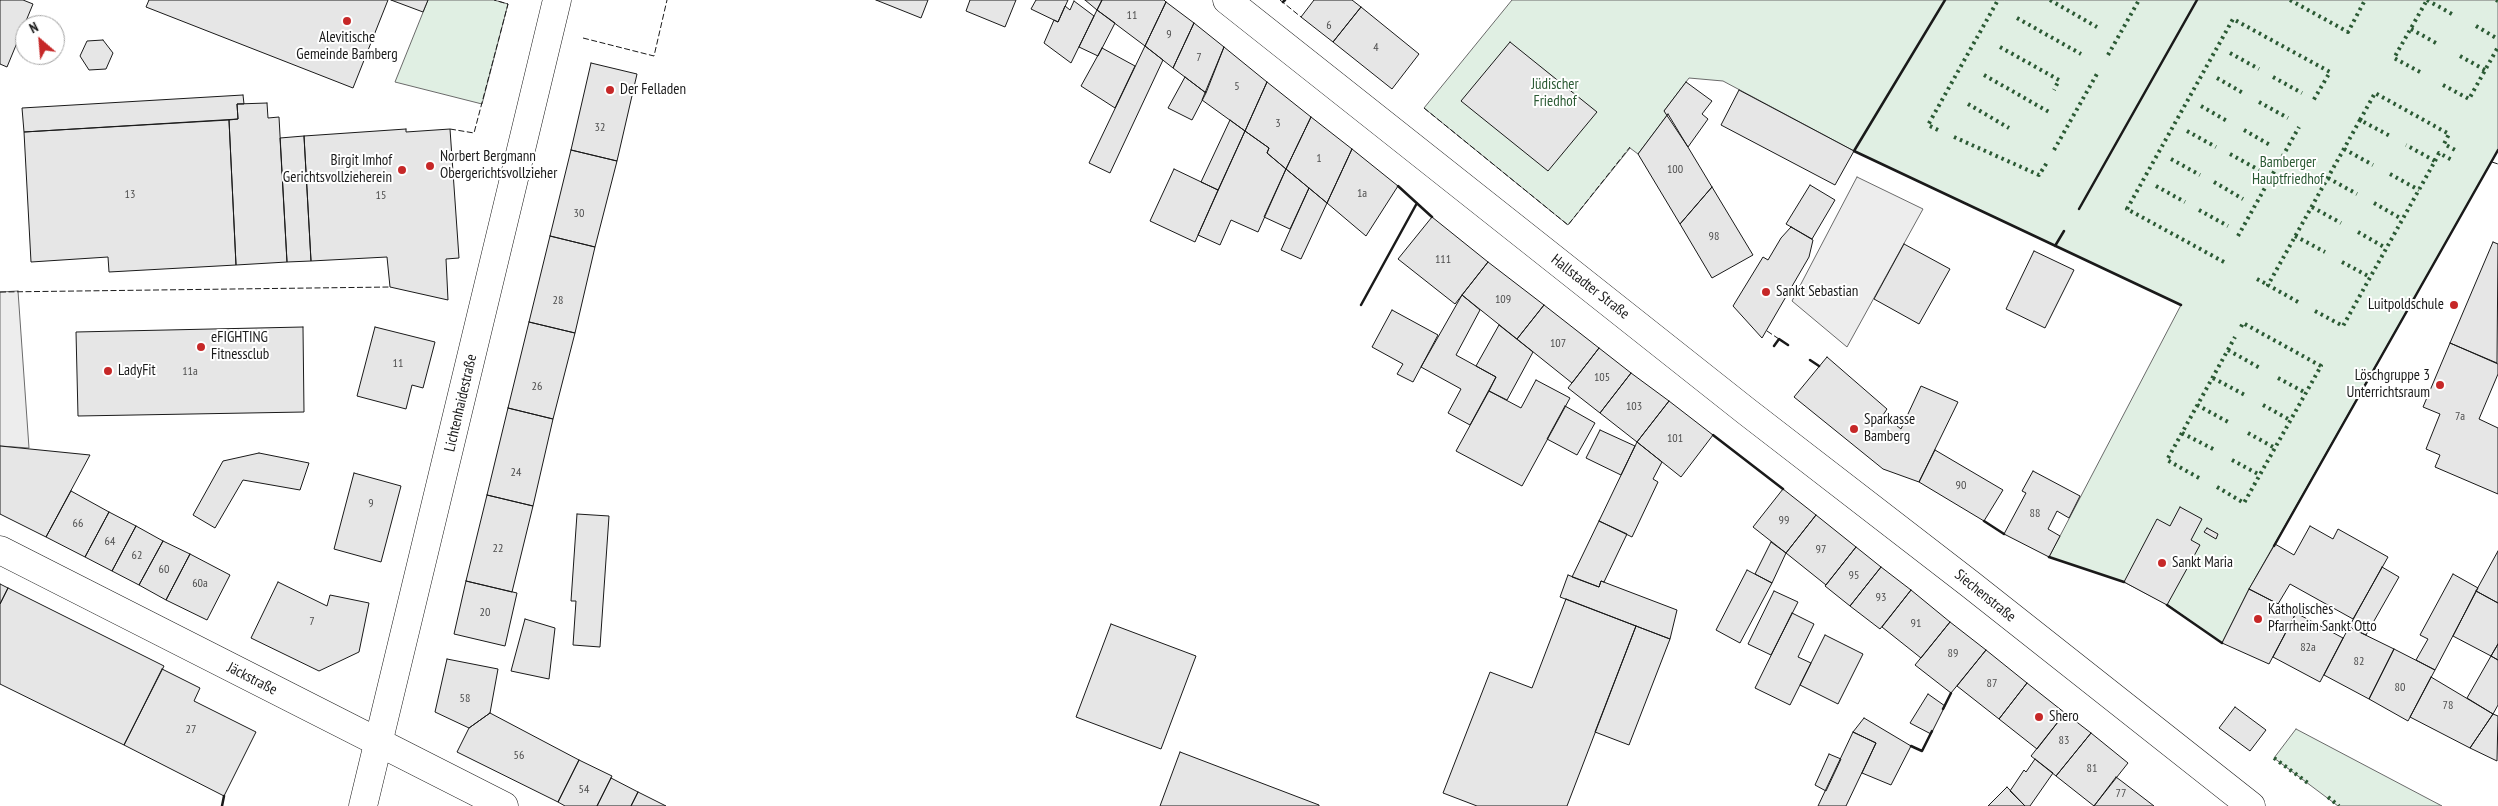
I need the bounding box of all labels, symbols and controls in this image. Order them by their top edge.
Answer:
house number: 11 [1127,9,1137,23]
north arrow [15,15,65,65]
marker: Alevitische Gemeinde Bamberg [341,15,353,27]
text: N [26,18,41,37]
house number: 6 [1326,19,1332,33]
house number: 9 [1166,28,1172,42]
place label: Alevitische Gemeinde Bamberg [296,29,398,64]
house number: 4 [1373,41,1379,55]
house number: 7 [1196,51,1202,65]
park label: Jüdischer Friedhof [1531,76,1579,111]
house number: 5 [1234,80,1240,94]
place label: Der Felladen [620,81,686,99]
marker: Der Felladen [604,84,616,96]
house number: 3 [1275,117,1281,131]
house number: 32 [595,121,605,135]
place label: Norbert Bergmann Obergerichtsvollzieher [440,148,557,183]
place label: Birgit Imhof Gerichtsvollzieherein [283,152,392,187]
house number: 1 [1316,152,1322,166]
park label: Bamberger Hauptfriedhof [2252,154,2324,189]
marker: Norbert Bergmann Obergerichtsvollzieher [424,160,436,172]
house number: 100 [1667,163,1683,177]
marker: Birgit Imhof Gerichtsvollzieherein [396,164,408,176]
house number: 1a [1357,187,1367,201]
house number: 13 [125,188,135,202]
house number: 15 [376,189,386,203]
house number: 30 [574,207,584,221]
house number: 98 [1709,230,1719,244]
street label: Hallstadter Straße [1547,251,1633,323]
house number: 111 [1435,253,1451,267]
place label: Sankt Sebastian [1776,283,1858,301]
marker: Sankt Sebastian [1760,286,1772,298]
house number: 109 [1495,293,1511,307]
house number: 28 [553,294,563,308]
place label: Luitpoldschule [2368,296,2444,314]
marker: Luitpoldschule [2448,299,2460,311]
place label: eFIGHTING Fitnessclub [211,329,269,364]
house number: 107 [1550,337,1566,351]
marker: eFIGHTING Fitnessclub [195,341,207,353]
street label: Lichtenhaidestraße [441,352,481,454]
house number: 11 [393,357,403,371]
place label: LadyFit [118,362,156,380]
marker: LadyFit [102,365,114,377]
house number: 11a [182,365,198,379]
place label: Löschgruppe 3 Unterrichtsraum [2346,367,2430,402]
house number: 105 [1594,371,1610,385]
marker: Löschgruppe 3 Unterrichtsraum [2434,379,2446,391]
house number: 26 [532,380,542,394]
house number: 103 [1626,400,1642,414]
house number: 7a [2455,410,2465,424]
place label: Sparkasse Bamberg [1864,411,1915,446]
marker: Sparkasse Bamberg [1848,423,1860,435]
house number: 101 [1667,432,1683,446]
house number: 24 [511,466,521,480]
house number: 90 [1956,479,1966,493]
house number: 9 [368,497,374,511]
house number: 88 [2030,507,2040,521]
house number: 99 [1779,514,1789,528]
house number: 66 [73,517,83,531]
house number: 64 [105,535,115,549]
house number: 22 [493,542,503,556]
house number: 97 [1816,543,1826,557]
house number: 62 [132,549,142,563]
place label: Sankt Maria [2172,554,2233,572]
marker: Sankt Maria [2156,557,2168,569]
house number: 60 [159,563,169,577]
street label: Siechenstraße [1951,566,2019,626]
house number: 95 [1849,569,1859,583]
house number: 60a [192,577,208,591]
house number: 93 [1876,591,1886,605]
place label: Katholisches Pfarrheim Sankt Otto [2268,601,2377,636]
house number: 20 [480,606,490,620]
marker: Katholisches Pfarrheim Sankt Otto [2252,613,2264,625]
house number: 7 [309,615,315,629]
house number: 91 [1911,617,1921,631]
house number: 82a [2300,641,2316,655]
house number: 89 [1948,647,1958,661]
house number: 82 [2354,655,2364,669]
street label: Jäckstraße [224,659,280,699]
house number: 87 [1987,677,1997,691]
house number: 80 [2395,681,2405,695]
house number: 58 [460,692,470,706]
house number: 78 [2443,699,2453,713]
place label: Shero [2049,708,2079,726]
marker: Shero [2033,711,2045,723]
house number: 27 [186,723,196,737]
house number: 83 [2059,734,2069,748]
house number: 56 [514,749,524,763]
house number: 81 [2087,762,2097,776]
house number: 54 [579,783,589,797]
house number: 77 [2116,787,2126,801]

